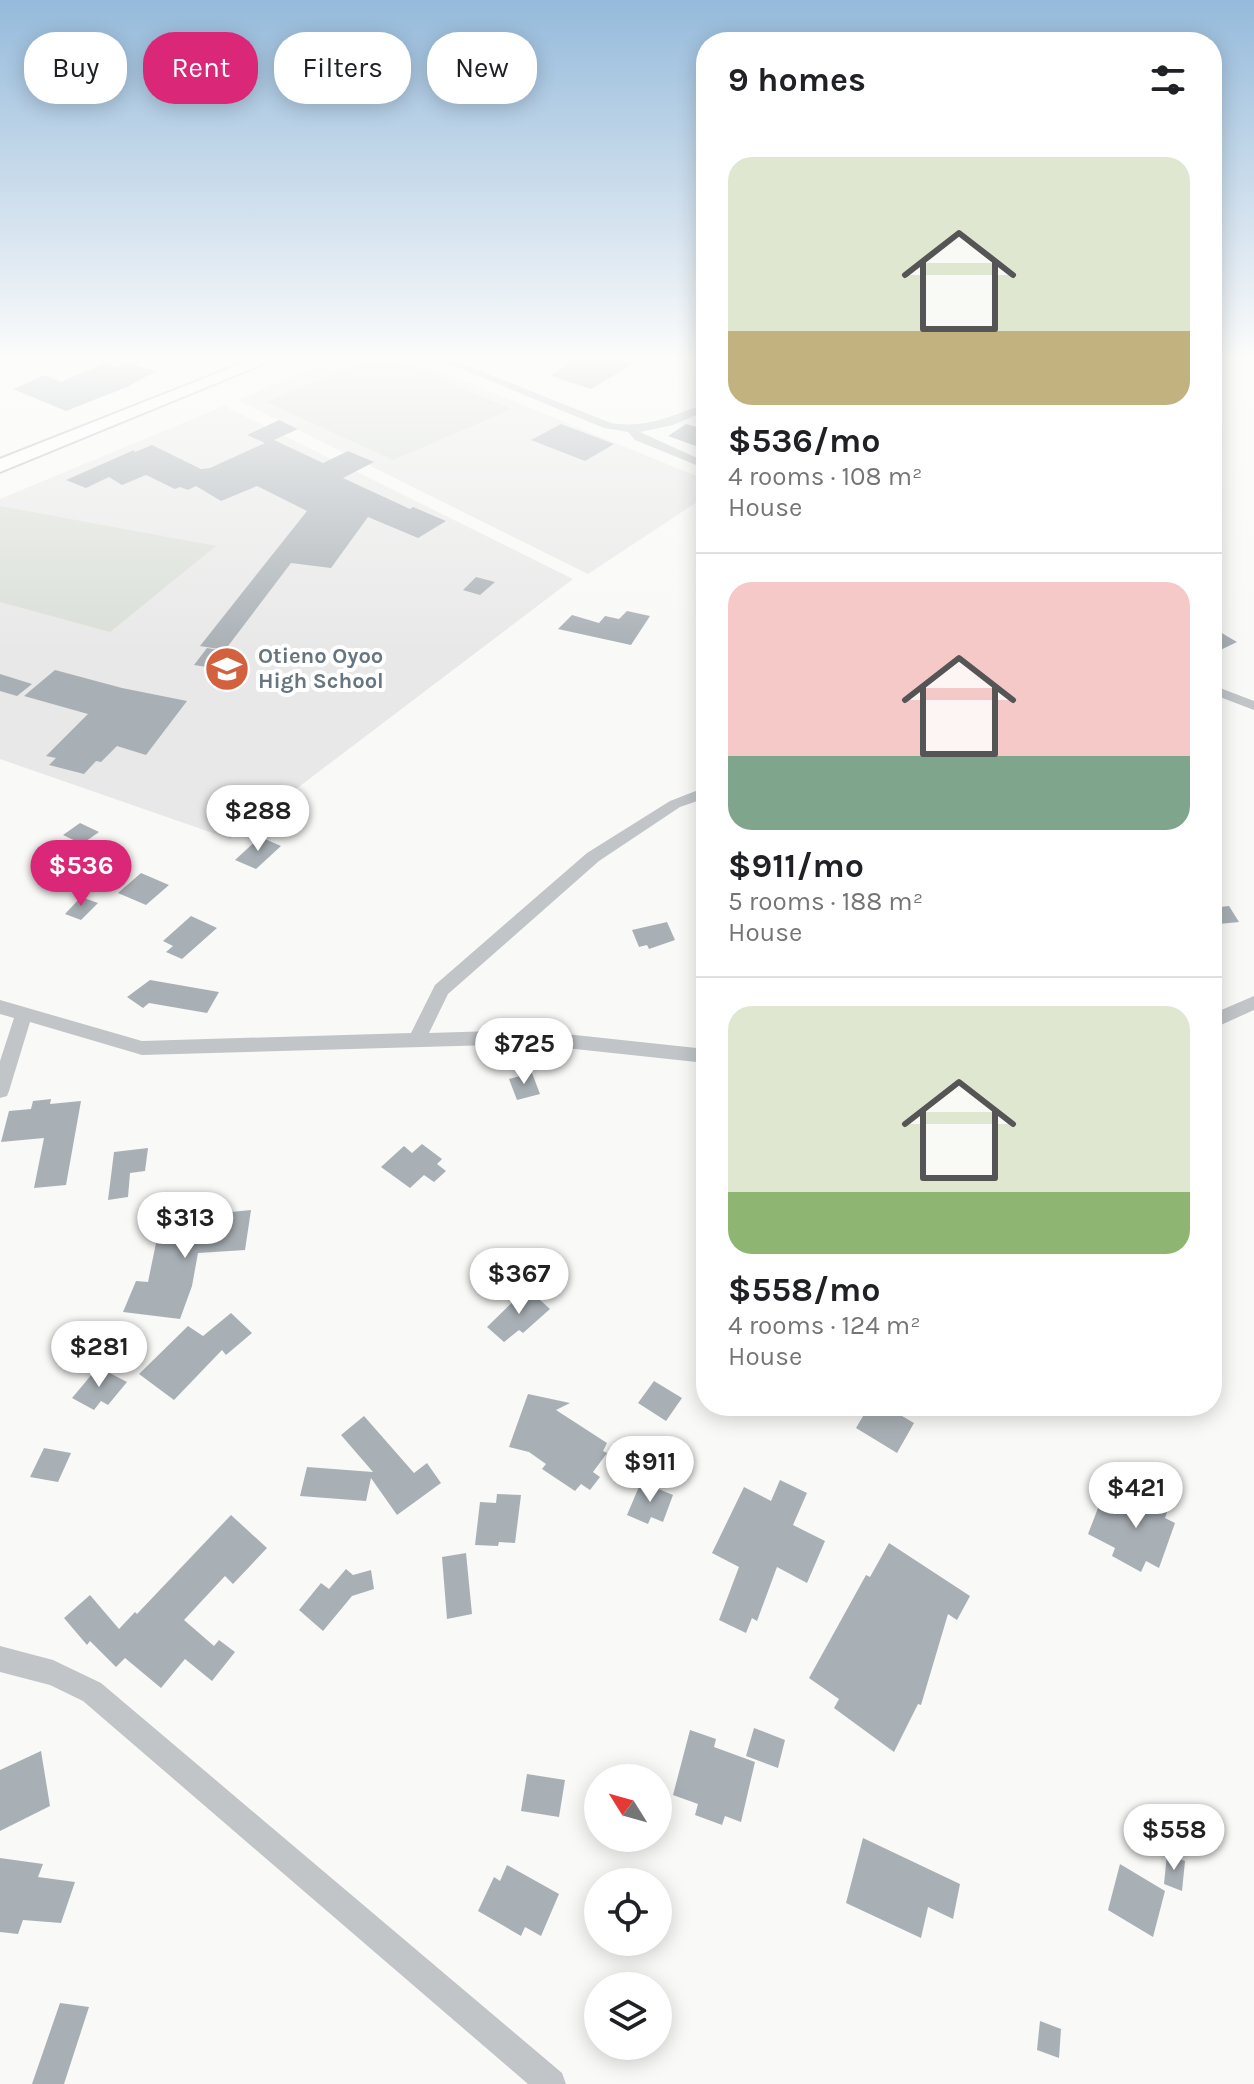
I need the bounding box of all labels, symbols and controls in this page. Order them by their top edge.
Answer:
chip: Buy [24,32,127,104]
chip: Rent [143,32,258,104]
chip: Filters [274,32,411,104]
chip: New [427,32,537,104]
icon: filters [1146,58,1190,102]
text: 9 homes [728,60,866,100]
icon: home [887,209,1031,353]
text: $536/mo [728,421,881,461]
text: 4 rooms · 108 m² [728,461,922,492]
text: House [728,492,802,523]
icon: home [887,634,1031,778]
place label: Otieno Oyoo High School [258,643,384,694]
school or university icon: Otieno Oyoo High School [203,645,251,693]
pin: $288 [211,785,305,853]
text: $288 [224,795,292,826]
pin: $536 [34,840,128,908]
text: $911/mo [728,846,864,886]
text: $536 [48,850,114,881]
text: 5 rooms · 188 m² [728,886,923,917]
text: House [728,917,802,948]
pin: $725 [477,1018,571,1086]
text: $725 [493,1028,555,1059]
icon: home [887,1058,1031,1202]
pin: $313 [138,1192,232,1260]
text: $313 [155,1202,215,1233]
pin: $367 [472,1248,566,1316]
text: $367 [488,1258,550,1289]
text: $558/mo [728,1270,881,1310]
text: 4 rooms · 124 m² [728,1310,921,1341]
pin: $281 [52,1321,146,1389]
text: $281 [69,1331,129,1362]
text: House [728,1341,802,1372]
pin: $911 [603,1436,697,1504]
text: $911 [624,1446,676,1477]
pin: $421 [1089,1462,1183,1530]
text: $421 [1107,1472,1165,1503]
north arrow [584,1764,672,1852]
map controls [584,1764,672,2060]
pin: $558 [1127,1804,1221,1872]
text: $558 [1142,1814,1207,1845]
button: locate [584,1868,672,1956]
button: layers [584,1972,672,2060]

